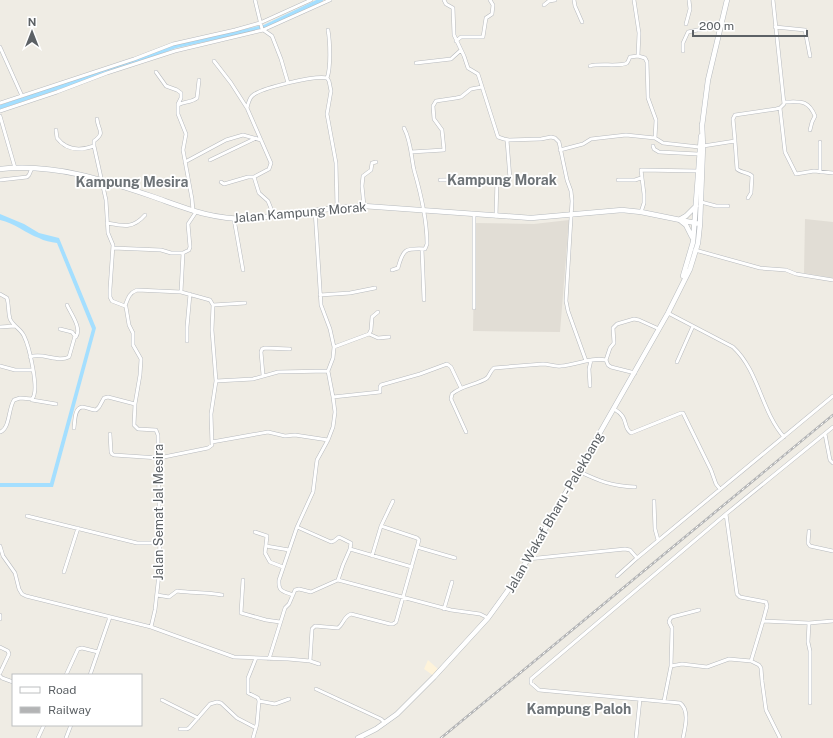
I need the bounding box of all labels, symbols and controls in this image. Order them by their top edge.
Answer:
north arrow [12,12,52,52]
scale bar [693,12,807,38]
text: N [28,16,36,28]
text: 200 m [699,19,734,33]
district label: Kampung Morak [447,172,557,188]
district label: Kampung Mesira [76,174,188,190]
street label: Jalan Kampung Morak [233,199,367,226]
street label: Jalan Wakaf Bharu - Palekbang [502,429,607,595]
street label: Jalan Semat Jal Mesira [151,444,166,580]
legend [12,674,142,726]
text: Road [48,683,76,697]
district label: Kampung Paloh [527,701,631,717]
text: Railway [48,703,92,717]

